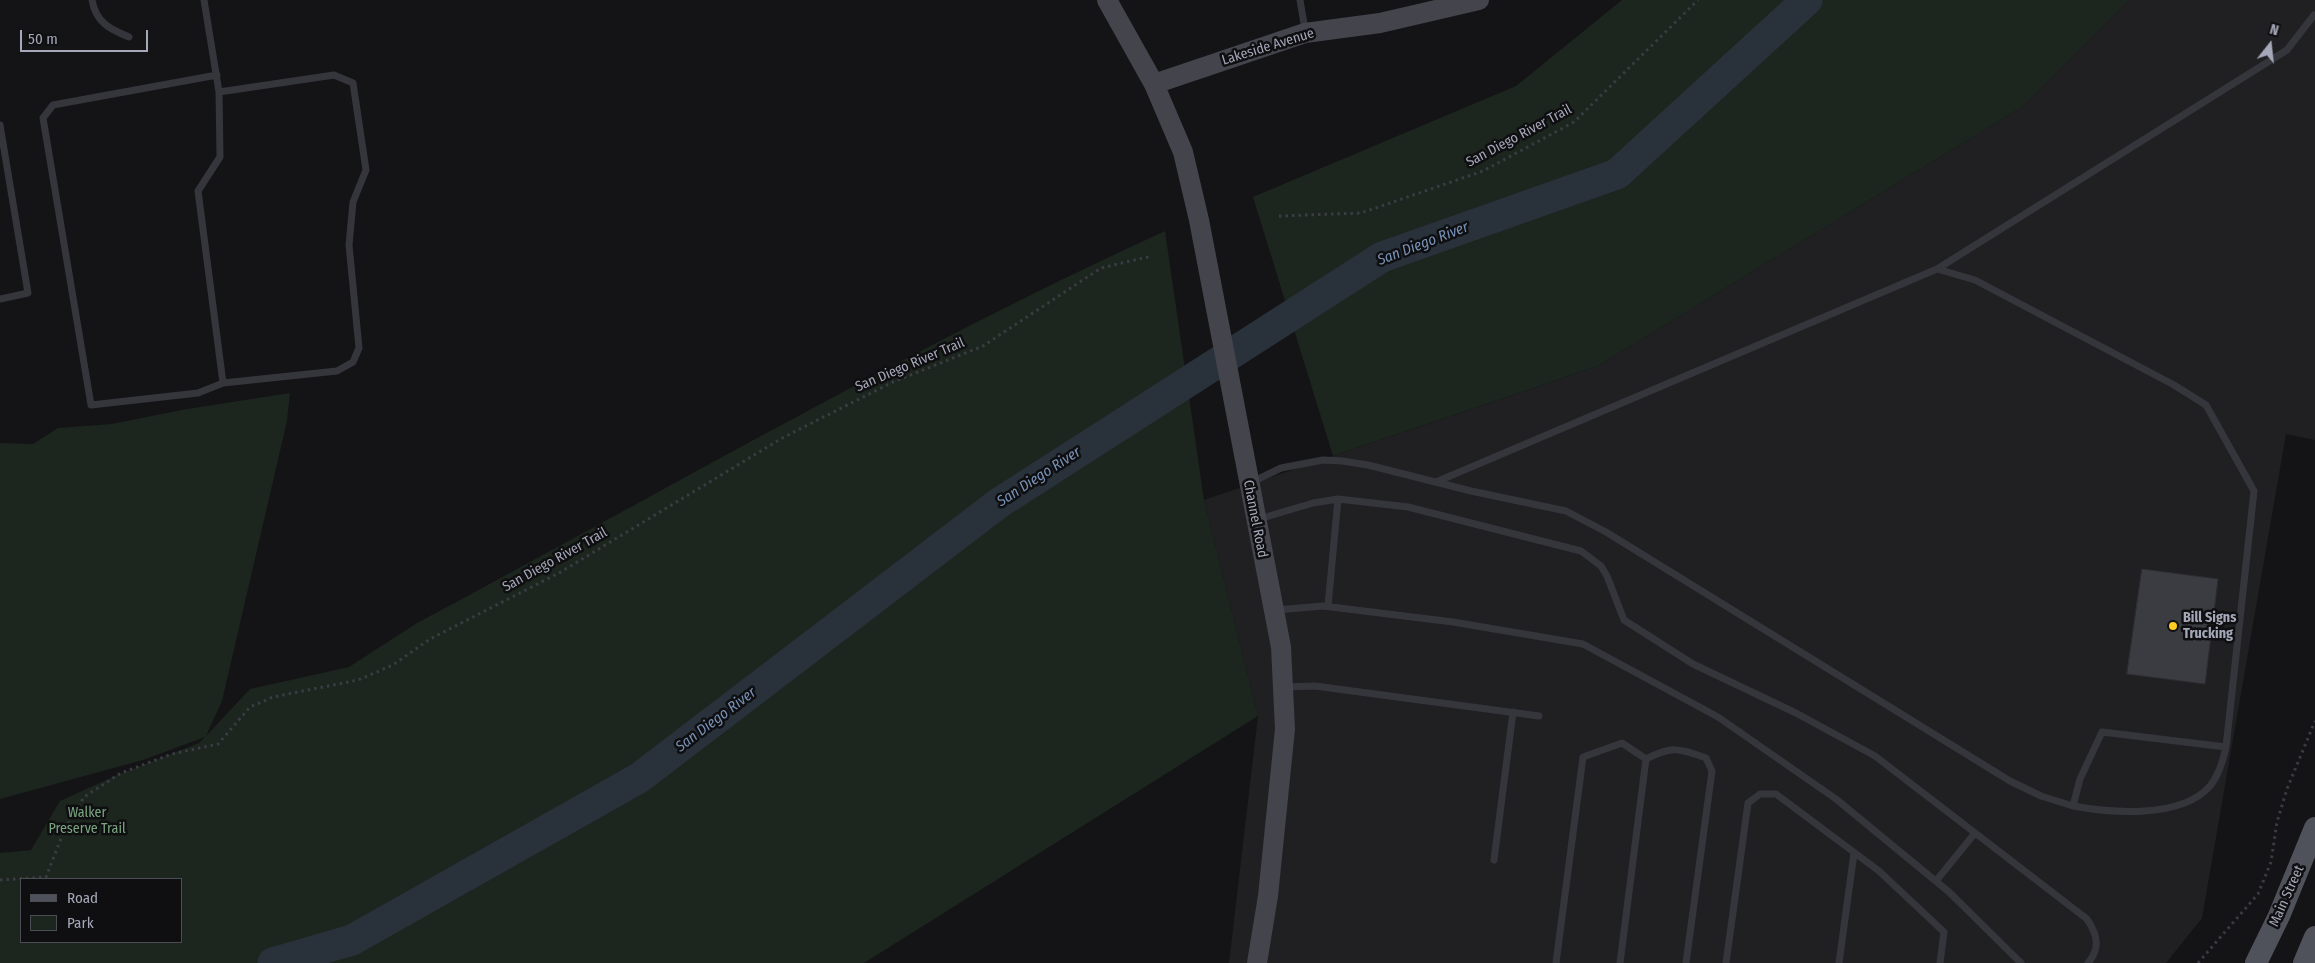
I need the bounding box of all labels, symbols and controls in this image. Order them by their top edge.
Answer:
scale bar [22,20,150,52]
north arrow [2245,20,2295,70]
text: N [2268,21,2281,39]
street label: Lakeside Avenue [1220,25,1316,69]
text: 50 m [28,30,58,48]
street label: San Diego River Trail [1463,101,1575,171]
water label: San Diego River [1375,218,1471,270]
street label: San Diego River Trail [853,334,967,396]
water label: San Diego River [994,443,1084,511]
street label: Channel Road [1239,479,1271,559]
street label: San Diego River Trail [500,524,610,596]
place label: Bill Signs Trucking [2183,610,2236,642]
marker: Bill Signs Trucking [2167,620,2179,632]
water label: San Diego River [672,684,760,756]
park label: Walker Preserve Trail [48,805,126,838]
street label: Main Street [2266,863,2308,929]
legend [20,878,182,943]
text: Road [67,889,98,907]
text: Park [67,914,94,932]

